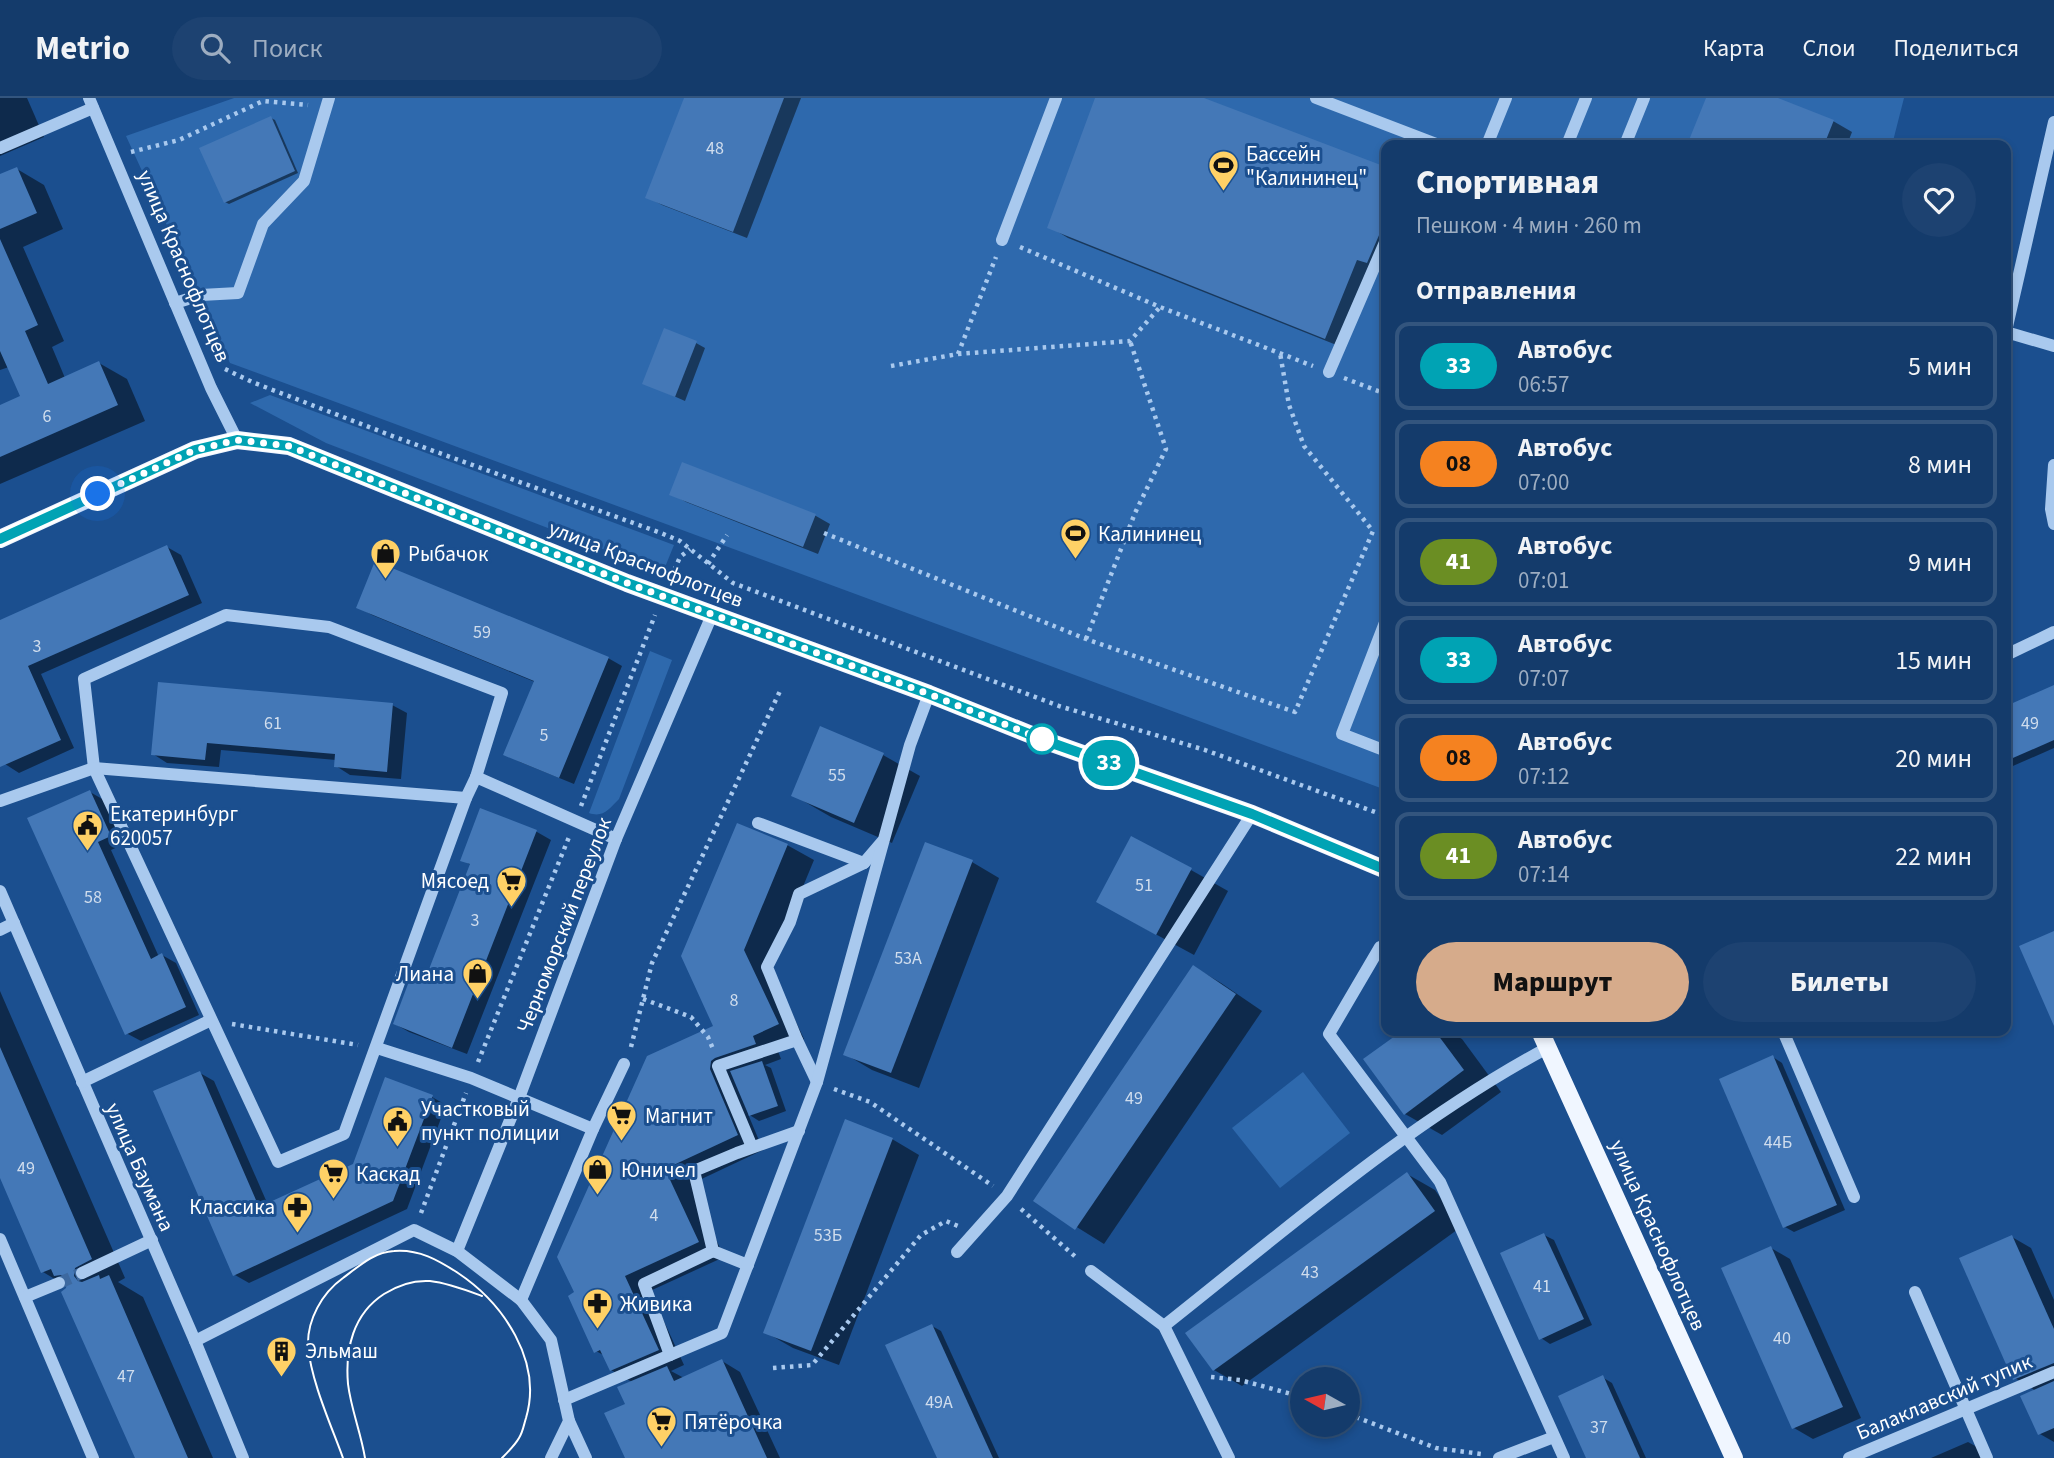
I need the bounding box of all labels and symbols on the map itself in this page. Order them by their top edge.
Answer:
house number: 48 [706,136,724,161]
place label: Бассейн "Калининец" [1246,139,1367,193]
sports icon: Бассейн "Калининец" [1206,149,1240,193]
street label: улица Краснофлотцев [130,165,238,367]
house number: 6 [43,404,52,429]
your location [80,476,115,511]
street label: улица Краснофлотцев [544,513,748,615]
sports icon: Калининец [1058,517,1092,561]
place label: Калининец [1098,519,1202,549]
shop icon: Рыбачок [368,537,402,581]
place label: Рыбачок [408,539,489,569]
house number: 59 [473,620,491,645]
house number: 3 [33,634,42,659]
house number: 61 [264,711,282,736]
house number: 49 [2021,711,2039,736]
house number: 5 [540,723,549,748]
unlabelled marker [1027,724,1057,754]
line badge: 33 [1078,740,1140,786]
house number: 55 [828,763,846,788]
place label: Екатеринбург 620057 [110,799,238,853]
public building icon: Екатеринбург 620057 [70,809,104,853]
street label: Черноморский переулок [509,812,619,1037]
supermarket icon: Мясоед [495,864,529,908]
place label: Мясоед [421,866,489,896]
house number: 51 [1135,873,1153,898]
house number: 58 [84,885,102,910]
house number: 3 [471,908,480,933]
house number: 53А [894,946,922,971]
shop icon: Лиана [460,957,494,1001]
place label: Лиана [396,959,454,989]
house number: 8 [730,988,739,1013]
house number: 49 [1125,1086,1143,1111]
place label: Участковый пункт полиции [421,1094,560,1148]
street label: улица Баумана [98,1098,182,1236]
supermarket icon: Магнит [605,1099,639,1143]
place label: Магнит [645,1101,713,1131]
public building icon: Участковый пункт полиции [381,1104,415,1148]
house number: 44Б [1764,1130,1792,1155]
street label: улица Краснофлотцев [1602,1135,1714,1335]
shop icon: Юничел [581,1153,615,1197]
place label: Юничел [621,1155,696,1185]
house number: 49 [17,1156,35,1181]
supermarket icon: Каскад [316,1157,350,1201]
place label: Каскад [356,1159,420,1189]
pharmacy icon: Классика [281,1190,315,1234]
place label: Классика [189,1192,275,1222]
house number: 4 [650,1203,659,1228]
house number: 53Б [814,1223,842,1248]
house number: 43 [1301,1260,1319,1285]
house number: 41 [1533,1274,1551,1299]
pharmacy icon: Живика [580,1287,614,1331]
place label: Живика [620,1289,693,1319]
house number: 40 [1773,1326,1791,1351]
building icon: Эльмаш [265,1334,299,1378]
place label: Эльмаш [305,1336,378,1366]
street label: Балаклавский тупик [1851,1346,2037,1448]
house number: 47 [117,1364,135,1389]
north arrow [1290,1367,1360,1437]
house number: 49А [925,1390,953,1415]
supermarket icon: Пятёрочка [644,1405,678,1449]
place label: Пятёрочка [684,1407,783,1437]
house number: 37 [1590,1415,1608,1440]

